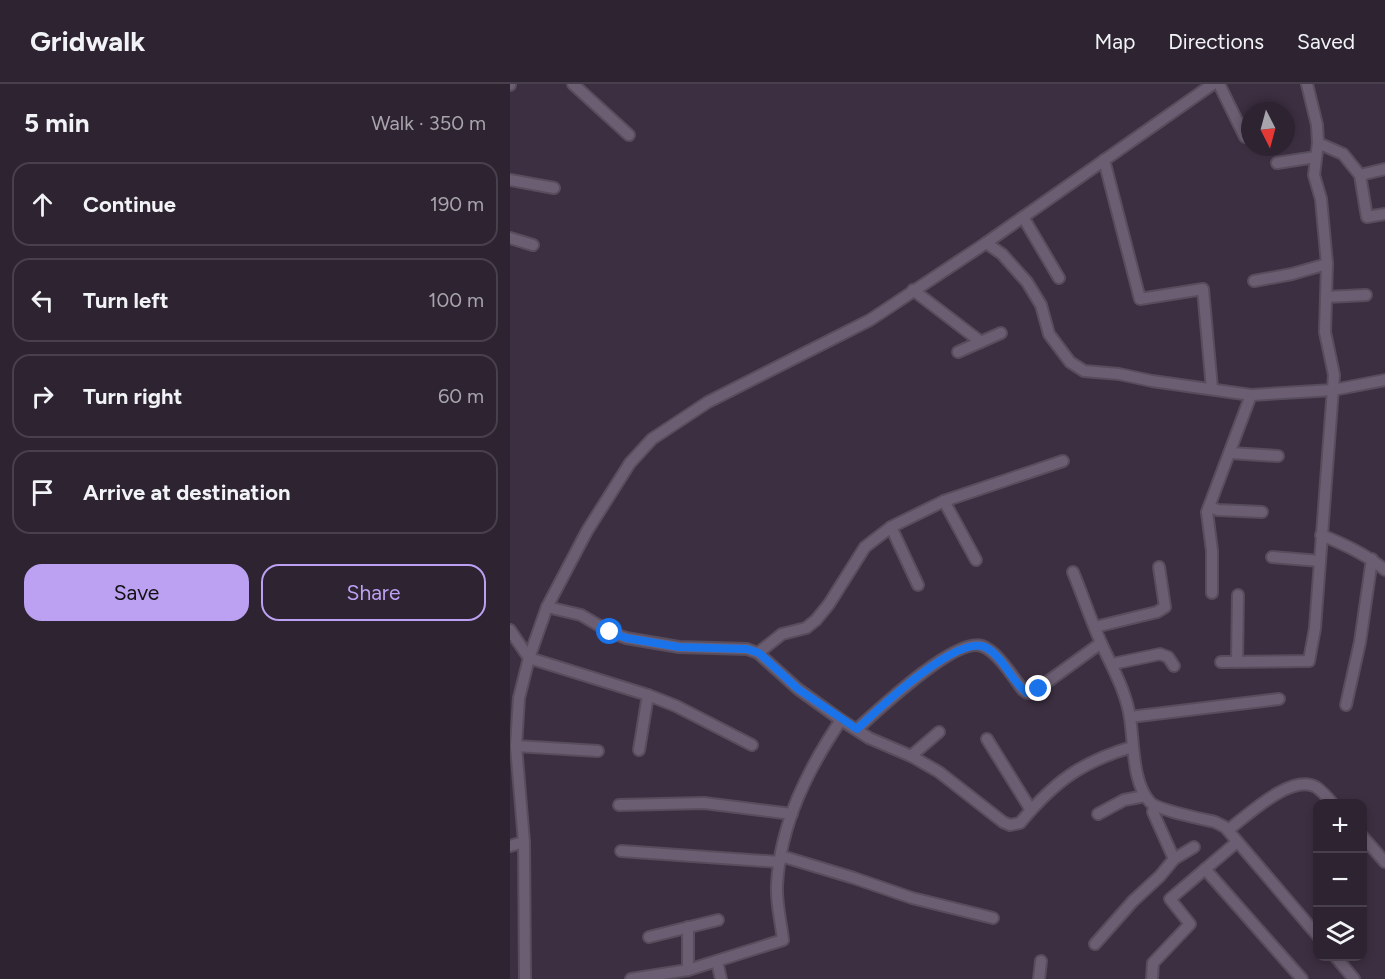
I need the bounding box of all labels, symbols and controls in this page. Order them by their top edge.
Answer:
text: Gridwalk [30,24,145,58]
text: Map [1094,29,1135,54]
text: Directions [1168,29,1264,54]
text: Saved [1297,29,1355,54]
north arrow [1241,102,1295,156]
text: 5 min [24,107,90,139]
text: Walk · 350 m [371,111,486,135]
icon: ahead [26,188,59,221]
text: Continue [83,191,176,218]
text: 190 m [430,192,484,216]
icon: left [26,284,59,317]
text: Turn left [83,287,169,314]
text: 100 m [428,288,484,312]
icon: right [26,380,59,413]
text: Turn right [83,383,182,410]
text: 60 m [438,384,484,408]
icon: arrive [26,476,59,509]
text: Arrive at destination [83,479,291,506]
button: Save [24,564,249,621]
button: Share [261,564,486,621]
route start [596,618,622,644]
route end [1025,675,1051,701]
map controls [1313,799,1367,961]
button: + [1313,799,1367,853]
button: − [1313,853,1367,907]
button: layers [1313,907,1367,961]

